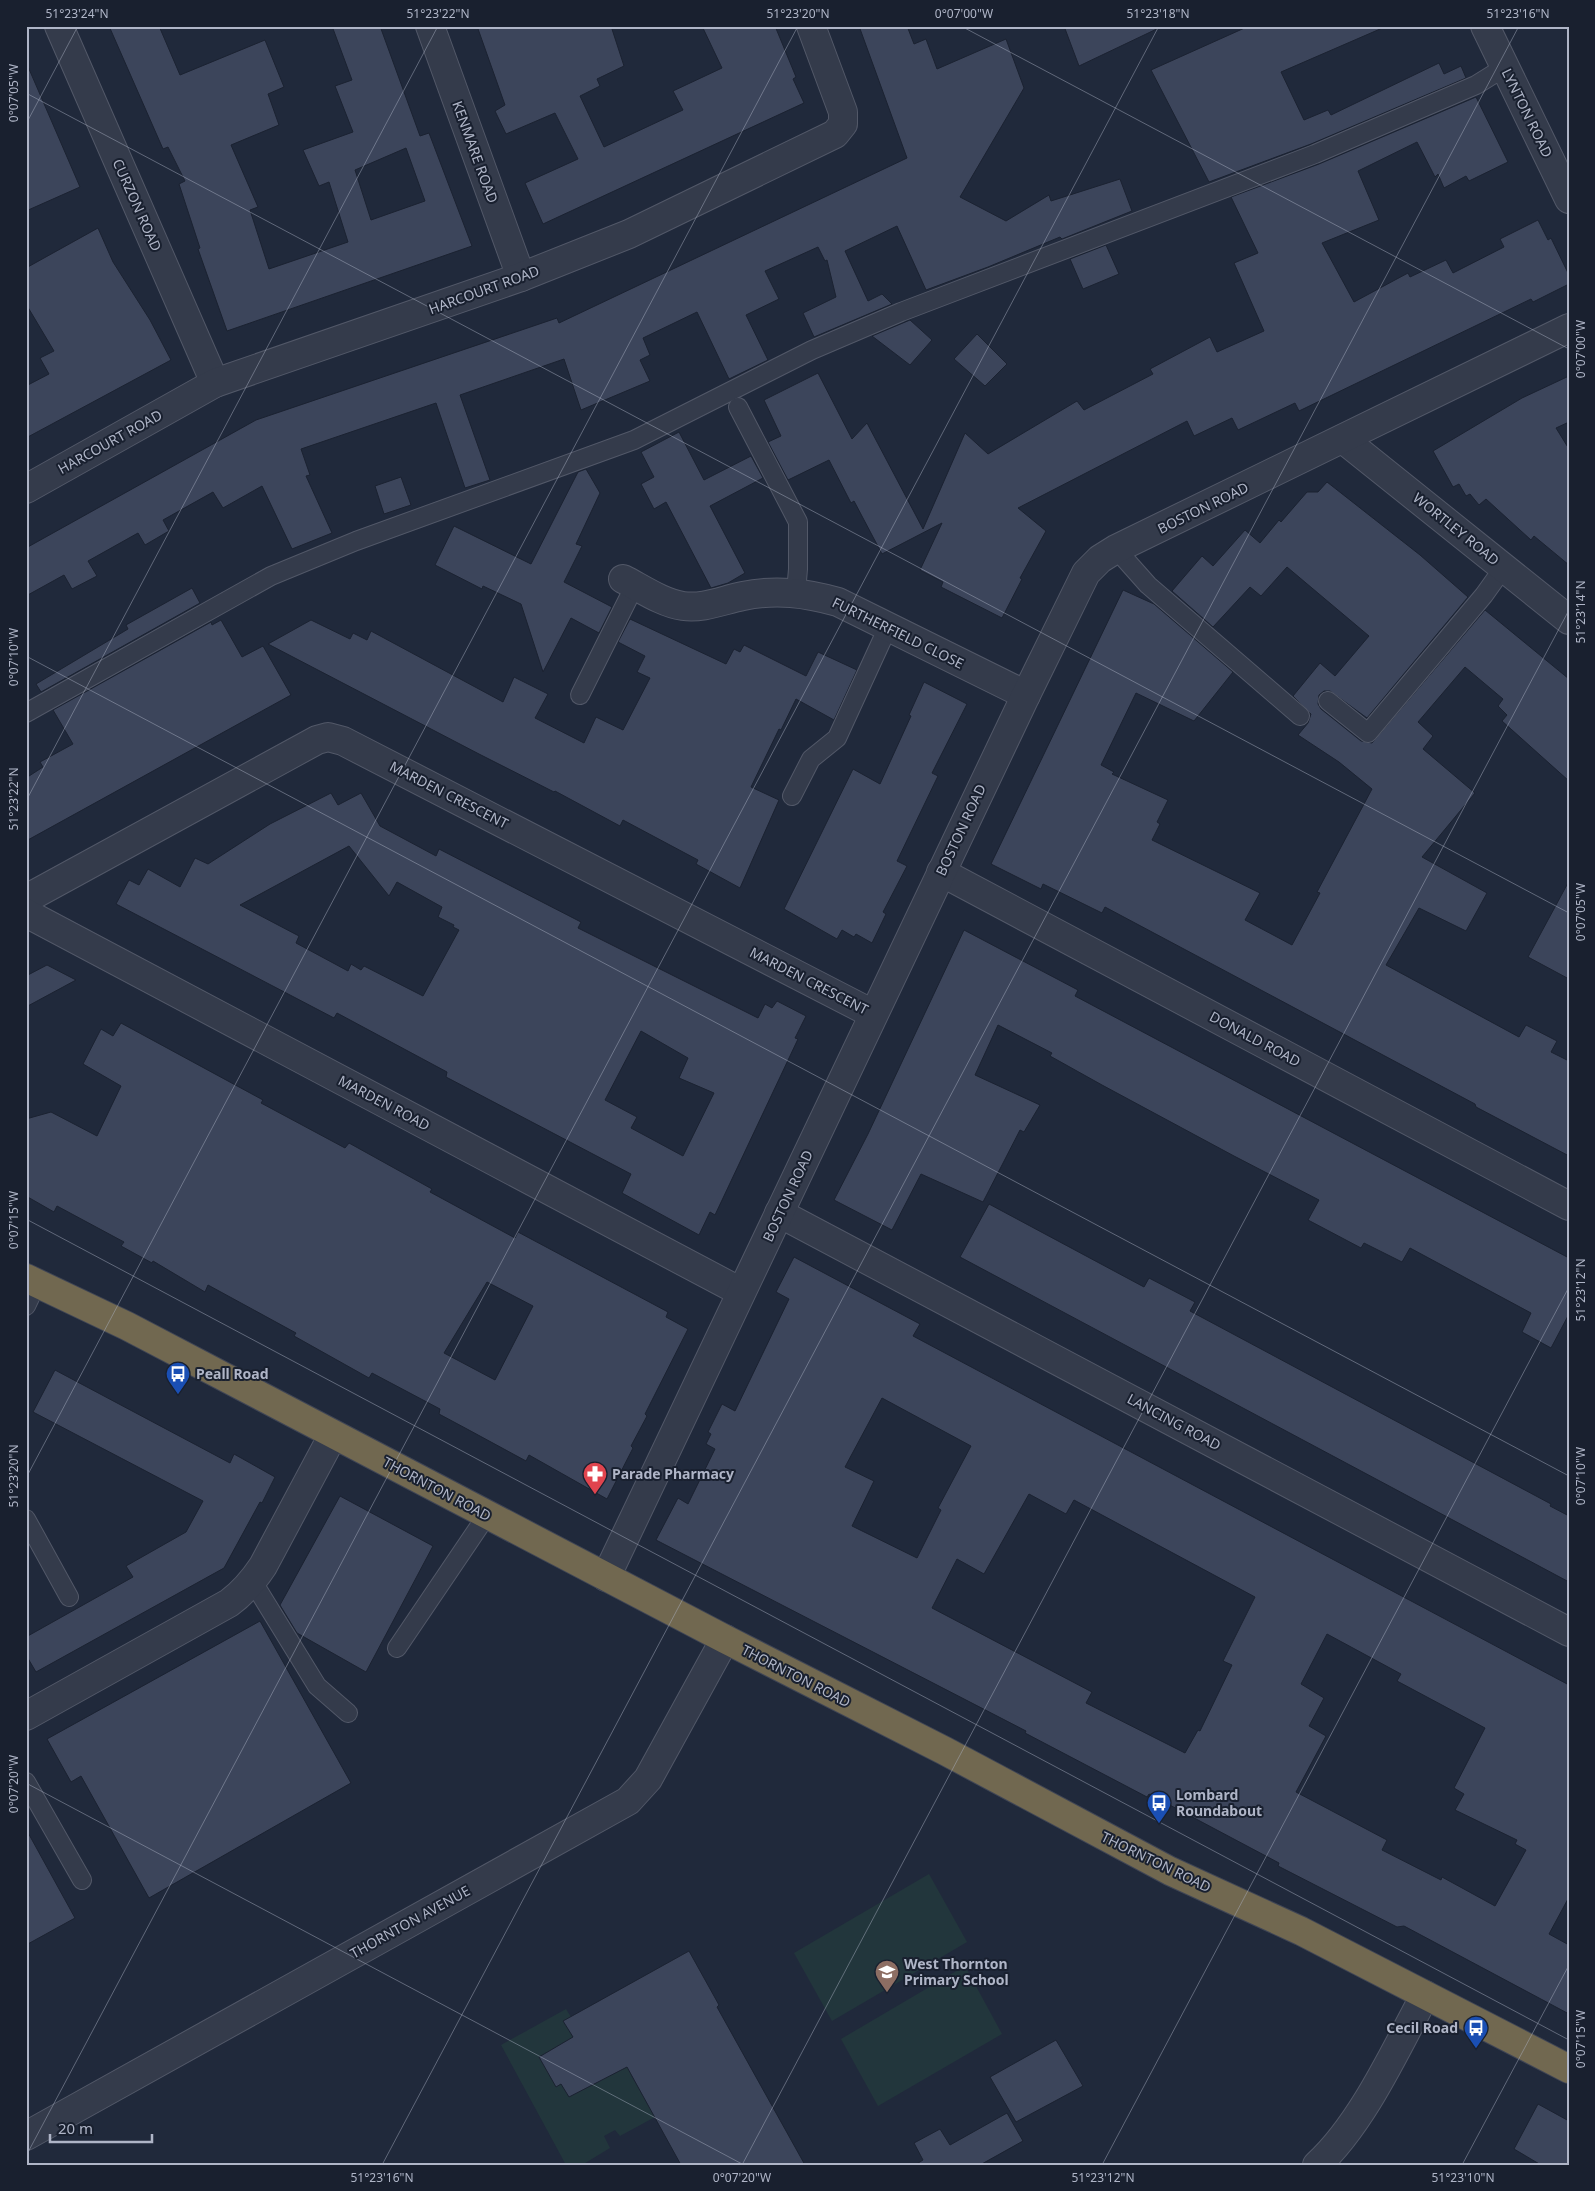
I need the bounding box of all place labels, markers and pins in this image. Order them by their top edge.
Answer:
bus stop icon: Peall Road [165,1361,191,1395]
place label: Peall Road [196,1364,269,1383]
pharmacy icon: Parade Pharmacy [582,1461,608,1495]
place label: Parade Pharmacy [612,1464,734,1483]
place label: Lombard Roundabout [1176,1785,1262,1820]
bus stop icon: Lombard Roundabout [1146,1790,1172,1824]
place label: West Thornton Primary School [904,1954,1009,1989]
school or university icon: West Thornton Primary School [874,1959,900,1993]
bus stop icon: Cecil Road [1463,2015,1489,2049]
place label: Cecil Road [1386,2018,1458,2037]

